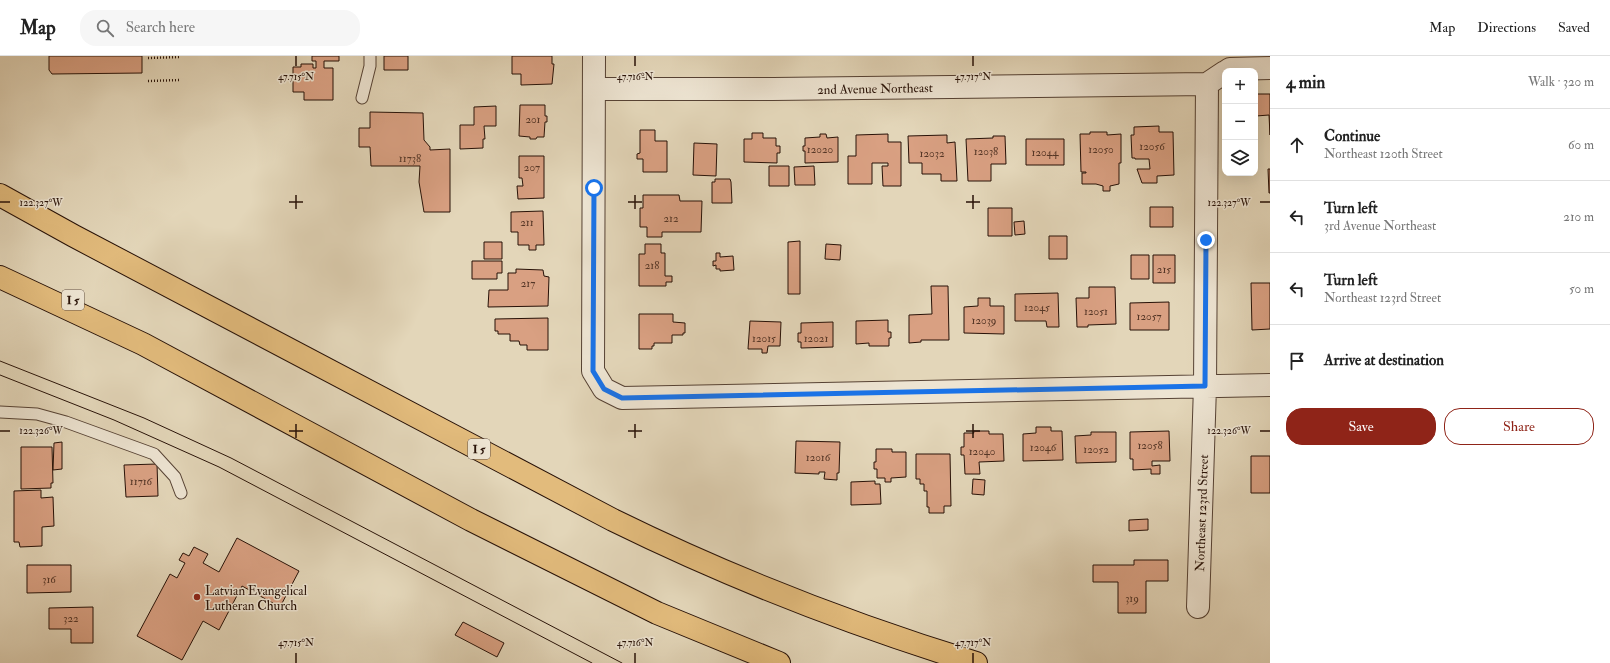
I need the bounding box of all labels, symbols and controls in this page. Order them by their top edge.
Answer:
search box [80,10,360,46]
text: Map [20,16,56,40]
icon: search [94,17,116,39]
text: Search here [126,18,195,37]
text: Map [1429,19,1455,36]
text: Directions [1477,19,1536,36]
text: Saved [1558,19,1590,36]
map controls [1222,68,1258,176]
button: + [1222,68,1258,104]
text: 47.715°N [278,71,314,83]
text: 47.716°N [617,71,653,83]
text: 47.717°N [955,71,991,83]
text: 4 min [1286,72,1325,93]
text: Walk · 320 m [1528,74,1594,90]
street label: 2nd Avenue Northeast [817,80,933,98]
button: − [1222,104,1258,140]
house number: 201 [525,113,541,126]
text: Continue [1324,127,1380,146]
icon: ahead [1286,134,1308,156]
text: 60 m [1568,137,1594,153]
house number: 12056 [1139,140,1166,153]
button: layers [1222,140,1258,176]
house number: 12020 [807,143,834,156]
house number: 12050 [1088,143,1114,156]
house number: 12038 [974,145,998,158]
house number: 12044 [1032,146,1060,159]
text: Northeast 120th Street [1324,146,1443,162]
house number: 12032 [920,147,945,160]
house number: 11738 [399,152,421,165]
house number: 207 [524,161,540,174]
route start [585,179,603,197]
text: 122.327°W [20,197,63,209]
text: 122.327°W [1208,197,1251,209]
text: Turn left [1324,199,1378,218]
icon: left [1286,206,1308,228]
text: 210 m [1563,209,1594,225]
house number: 212 [663,212,679,225]
house number: 211 [520,216,534,229]
text: 3rd Avenue Northeast [1324,218,1436,234]
route end [1197,231,1215,249]
house number: 218 [645,259,659,272]
house number: 215 [1157,263,1171,276]
text: Turn left [1324,271,1378,290]
house number: 217 [521,277,535,290]
icon: left [1286,278,1308,300]
text: 50 m [1569,281,1594,297]
road number: I 5 [62,290,84,310]
text: Northeast 123rd Street [1324,290,1441,306]
house number: 12045 [1024,301,1050,314]
house number: 12051 [1084,305,1108,318]
house number: 12057 [1136,310,1162,323]
house number: 12039 [972,314,997,327]
house number: 12015 [752,332,776,345]
house number: 12021 [804,332,828,345]
icon: arrive [1286,350,1308,372]
text: Arrive at destination [1324,351,1444,370]
button: Save [1286,408,1436,445]
button: Share [1444,408,1594,445]
text: 122.326°W [19,425,63,437]
text: 122.326°W [1207,425,1251,437]
road number: I 5 [468,439,490,459]
house number: 12058 [1137,439,1163,452]
house number: 12046 [1030,441,1058,454]
house number: 12052 [1083,443,1109,456]
house number: 12040 [969,445,996,458]
house number: 12016 [806,451,832,464]
street label: Northeast 123rd Street [1192,454,1212,572]
house number: 11716 [130,475,154,488]
house number: 316 [42,573,57,586]
place label: Latvian Evangelical Lutheran Church [205,583,308,614]
marker: Latvian Evangelical Lutheran Church [192,592,202,602]
house number: 319 [1125,592,1139,605]
house number: 322 [63,612,79,625]
text: 47.715°N [278,637,314,649]
text: 47.716°N [617,637,653,649]
text: 47.717°N [955,637,991,649]

